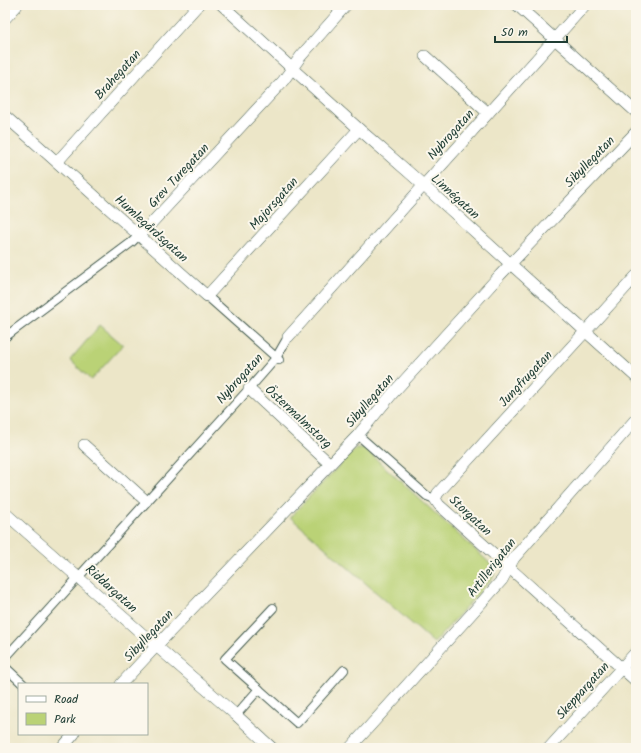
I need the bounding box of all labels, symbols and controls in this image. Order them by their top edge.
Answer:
scale bar [495,18,567,44]
text: 50 m [501,23,528,42]
street label: Brahegatan [90,45,147,105]
street label: Nybrogatan [422,105,480,165]
street label: Sibyllegatan [560,131,620,193]
street label: Grev Turegatan [143,139,215,213]
street label: Linnégatan [426,169,484,225]
street label: Majorsgatan [244,173,304,235]
street label: Humlegårdsgatan [109,190,193,268]
street label: Jungfrugatan [494,346,558,412]
street label: Nybrogatan [211,349,269,409]
street label: Sibyllegatan [341,369,400,433]
street label: Östermalmstorg [260,380,336,454]
street label: Storgatan [444,491,496,542]
street label: Artillerigatan [462,534,522,602]
street label: Riddargatan [80,560,142,619]
street label: Sibyllegatan [119,605,179,667]
street label: Skeppargatan [551,657,615,725]
legend [18,683,148,735]
text: Road [54,690,79,709]
text: Park [54,710,76,729]

